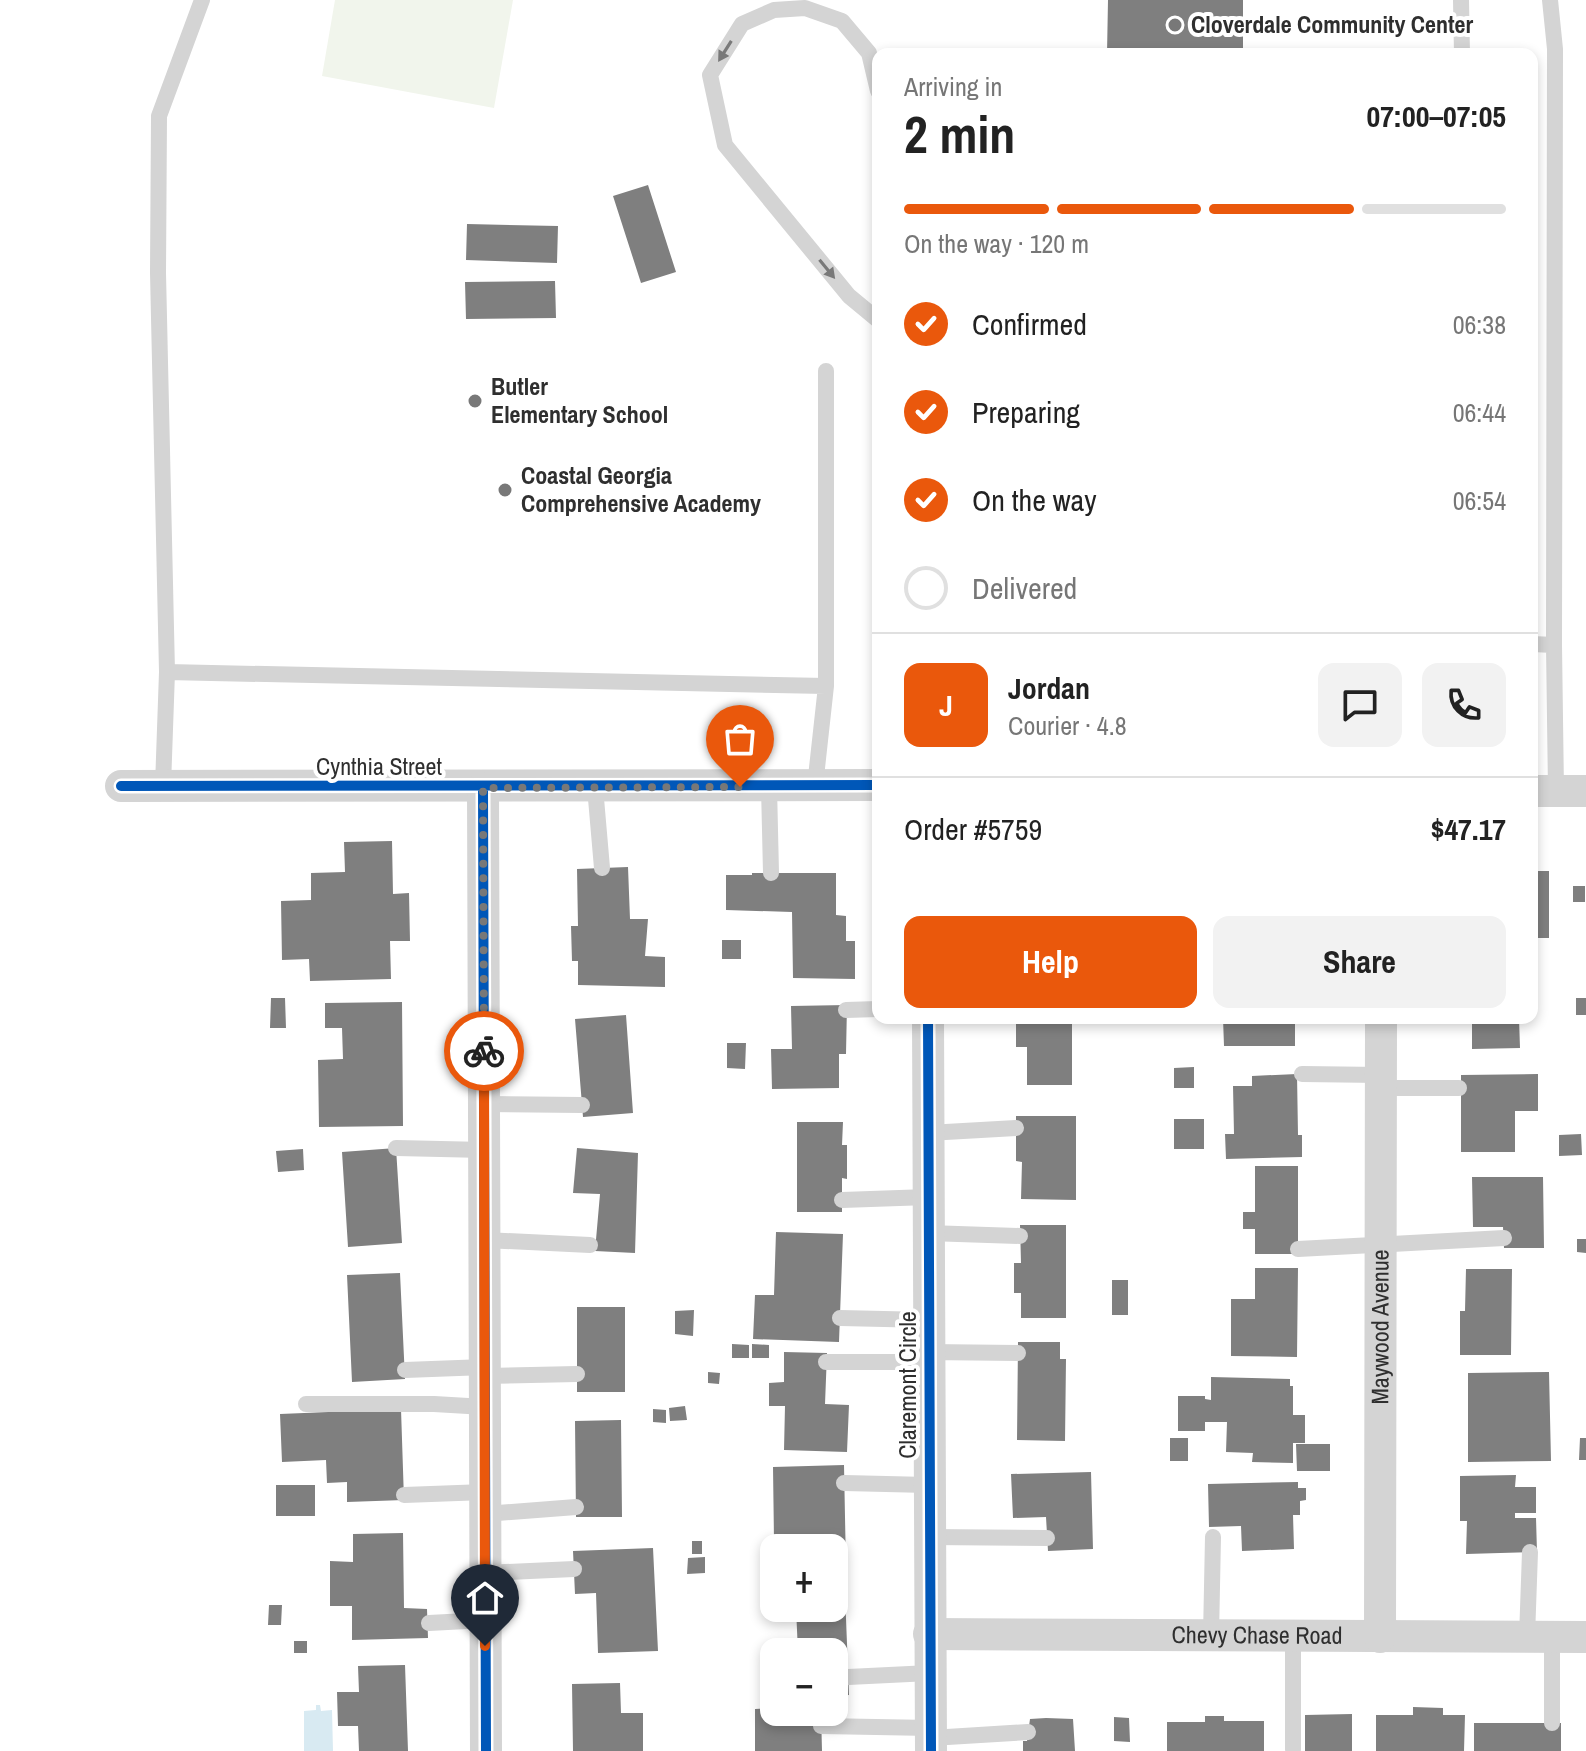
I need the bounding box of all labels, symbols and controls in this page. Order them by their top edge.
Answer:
place label: Cloverdale Community Center [1191,8,1473,40]
marker: Cloverdale Community Center [1166,16,1184,34]
one-way arrow [719,40,733,62]
text: Arriving in [904,69,1002,104]
text: 07:00–07:05 [1367,96,1506,136]
text: 2 min [904,99,1015,169]
text: On the way · 120 m [904,226,1089,261]
one-way arrow [818,258,835,278]
icon: check [904,302,948,346]
text: Confirmed [972,304,1087,344]
text: 06:38 [1453,307,1506,342]
place label: Butler Elementary School [491,370,668,430]
icon: check [904,390,948,434]
marker: Butler Elementary School [466,392,484,410]
text: Preparing [972,392,1080,432]
text: 06:44 [1453,395,1506,430]
place label: Coastal Georgia Comprehensive Academy [521,459,761,519]
icon: check [904,478,948,522]
text: On the way [972,480,1096,520]
marker: Coastal Georgia Comprehensive Academy [496,481,514,499]
text: 06:54 [1453,483,1506,518]
text: Delivered [972,568,1077,608]
button: chat [1318,663,1402,747]
button: phone [1422,663,1506,747]
text: Jordan [1008,668,1090,708]
text: J [939,685,953,725]
pin [706,705,774,787]
text: Courier · 4.8 [1008,708,1127,743]
icon: bag [718,717,762,761]
street label: Cynthia Street [316,750,442,782]
text: Order #5759 [904,809,1042,849]
text: $47.17 [1431,809,1506,849]
button: Help [904,916,1197,1008]
button: Share [1213,916,1506,1008]
courier [444,1011,524,1091]
icon: bike [462,1029,506,1073]
street label: Maywood Avenue [1363,1249,1396,1405]
street label: Claremont Circle [891,1311,923,1459]
map controls [760,1534,848,1726]
button: + [760,1534,848,1622]
pin [451,1564,519,1646]
icon: home [463,1576,507,1620]
street label: Chevy Chase Road [1172,1618,1342,1651]
button: − [760,1638,848,1726]

